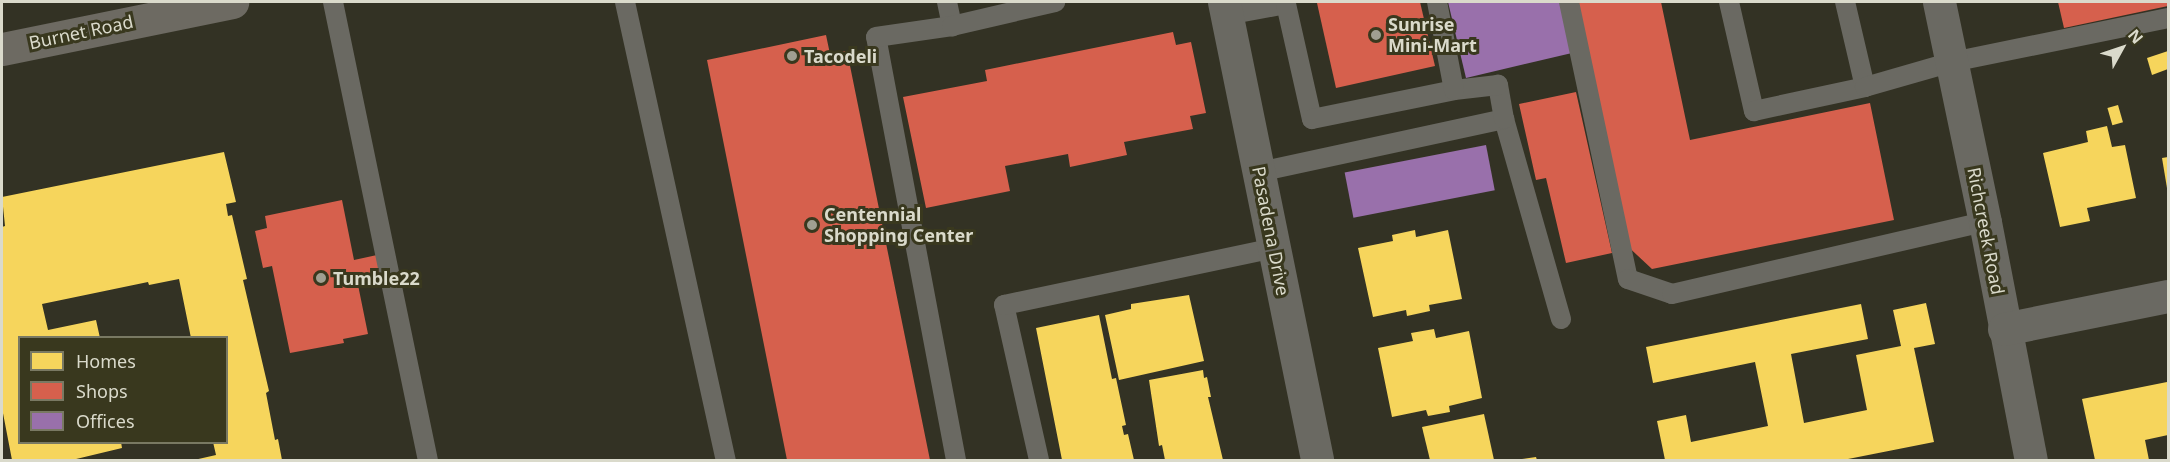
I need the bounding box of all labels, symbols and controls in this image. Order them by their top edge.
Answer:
street label: Burnet Road [27,10,135,54]
place label: Sunrise Mini-Mart [1388,14,1477,57]
north arrow [2092,18,2152,78]
text: N [2123,24,2148,48]
marker: Sunrise Mini-Mart [1369,28,1383,42]
place label: Tacodeli [804,45,877,67]
marker: Tacodeli [785,49,799,63]
street label: Pasadena Drive [1248,164,1294,298]
street label: Richcreek Road [1963,166,2009,296]
place label: Centennial Shopping Center [824,204,973,246]
marker: Centennial Shopping Center [805,218,819,232]
place label: Tumble22 [333,267,420,289]
marker: Tumble22 [314,271,328,285]
legend [18,336,228,444]
text: Homes [76,349,136,373]
text: Shops [76,379,128,403]
text: Offices [76,409,135,433]

